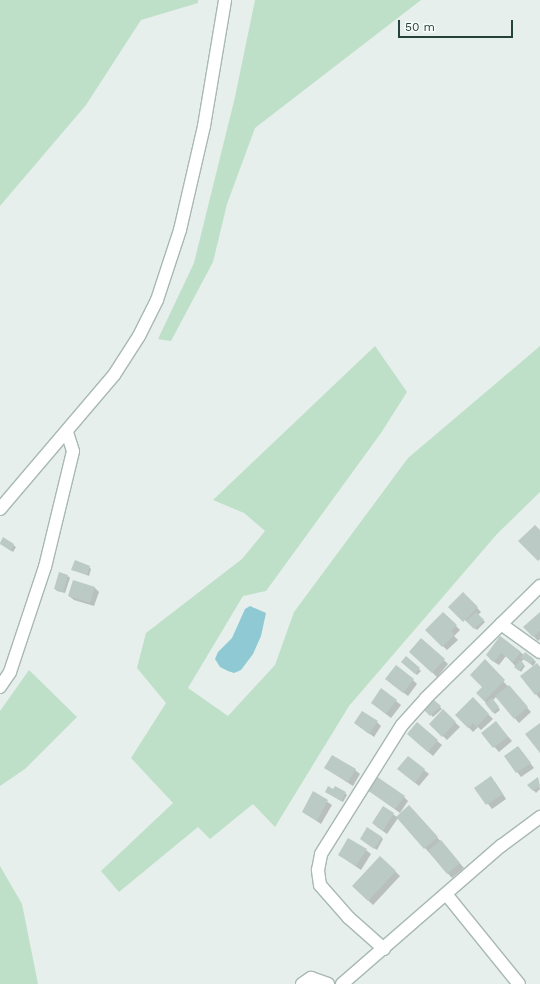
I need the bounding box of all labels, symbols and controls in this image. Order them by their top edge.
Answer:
scale bar [400,12,515,38]
text: 50 m [405,20,435,34]

